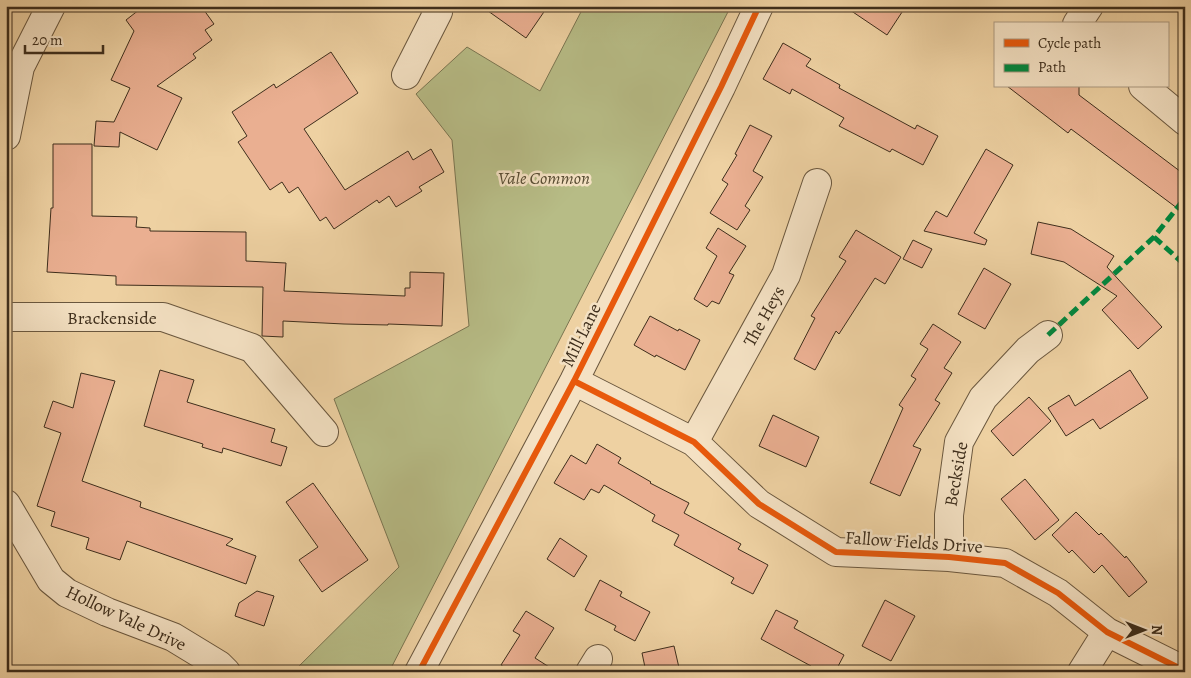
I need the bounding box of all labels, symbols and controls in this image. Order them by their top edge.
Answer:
scale bar [25,22,102,54]
legend [994,22,1168,88]
text: 20 m [32,30,63,50]
text: Cycle path [1038,33,1101,53]
text: Path [1038,57,1066,77]
park label: Vale Common [498,166,590,190]
street label: The Heys [738,281,790,351]
street label: Mill Lane [555,299,607,371]
street label: Brackenside [67,306,157,330]
street label: Beckside [939,440,973,508]
street label: Fallow Fields Drive [844,525,984,559]
street label: Hollow Vale Drive [62,580,190,656]
north arrow [1118,606,1168,656]
text: N [1147,625,1166,635]

